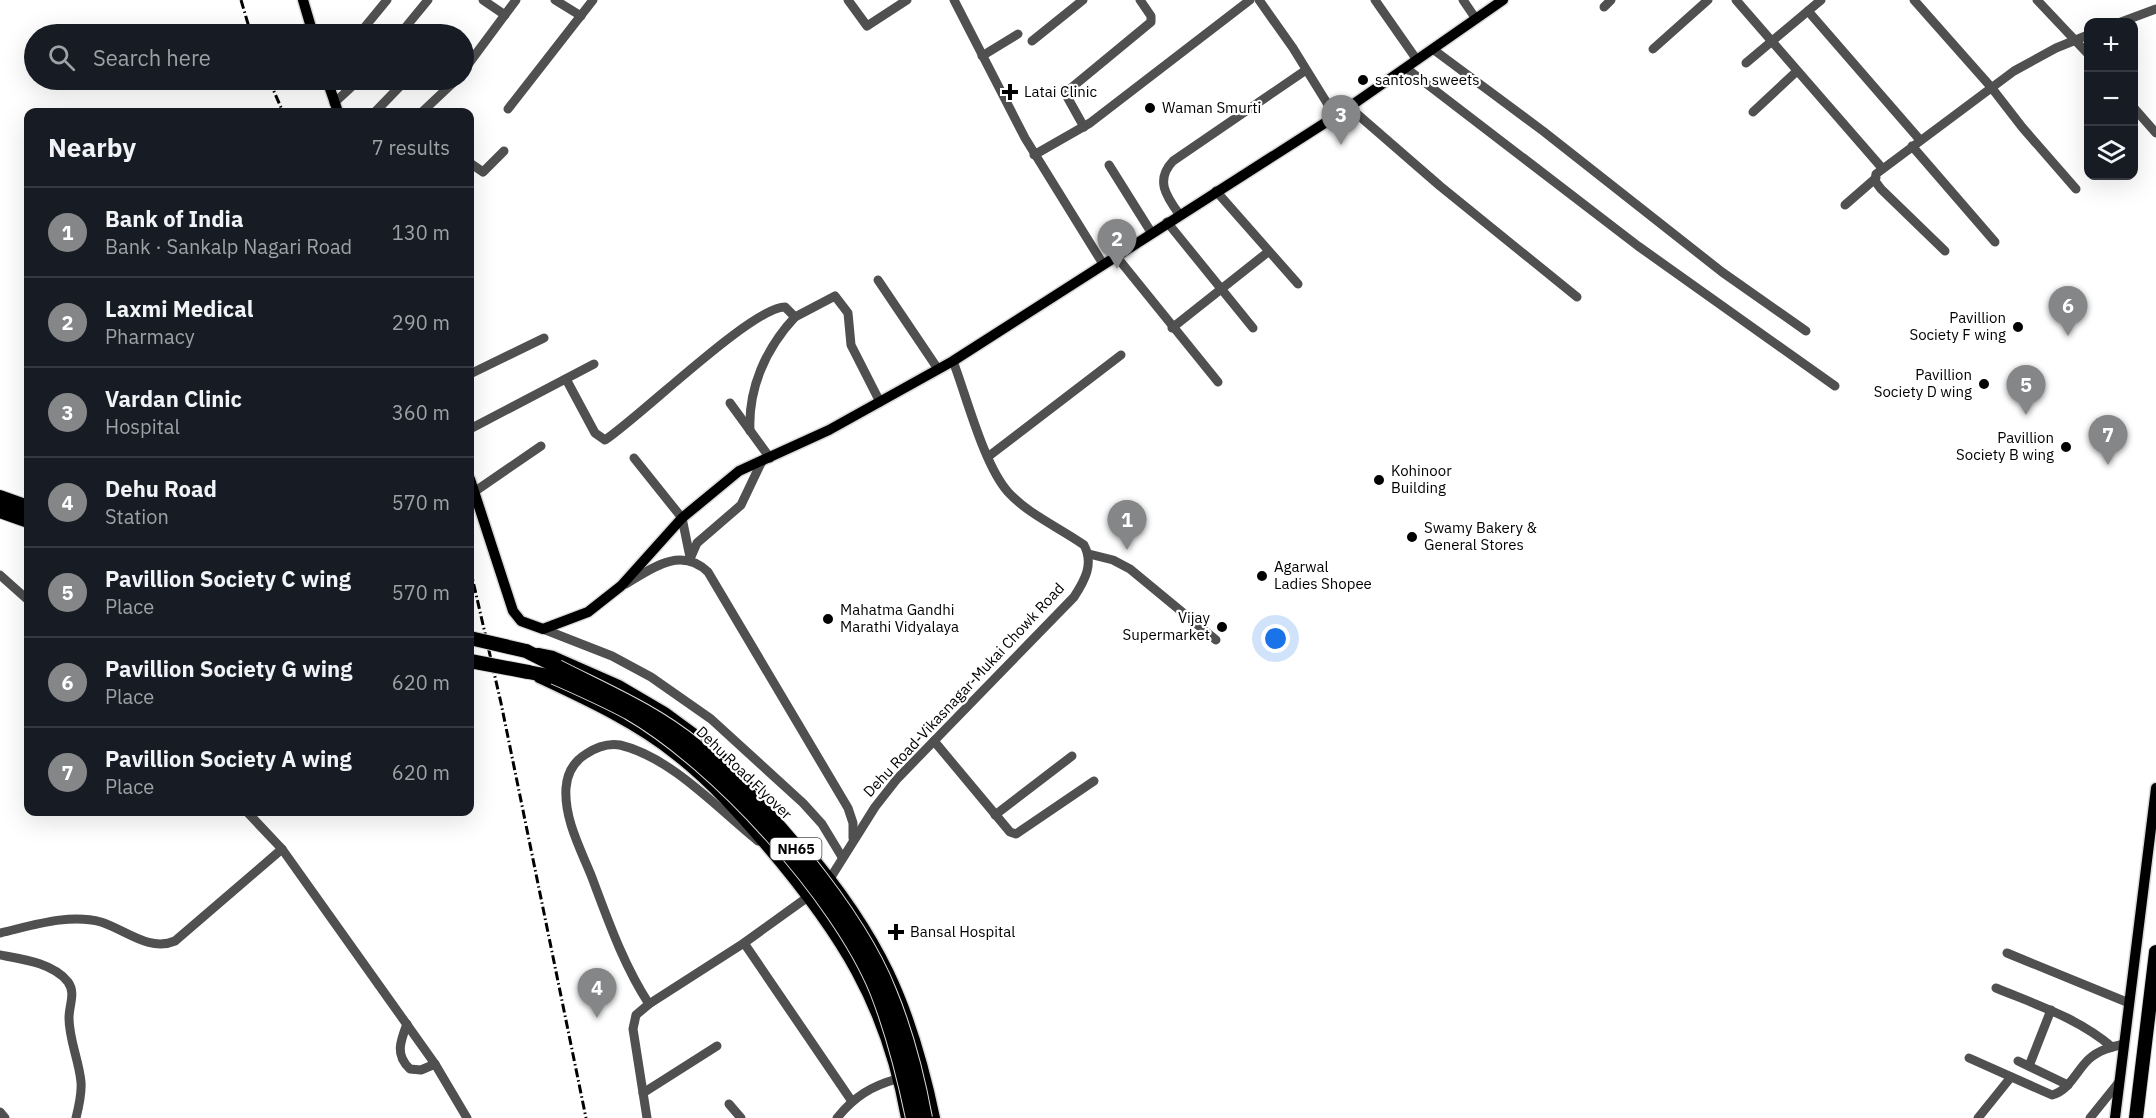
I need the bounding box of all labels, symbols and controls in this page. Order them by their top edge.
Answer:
map controls [2084,18,2138,180]
button: + [2084,18,2138,72]
search box [24,24,474,90]
icon: search [45,41,78,74]
text: Search here [93,43,211,72]
place label: santosh sweets [1375,70,1479,89]
button: − [2084,72,2138,126]
marker: santosh sweets [1356,73,1370,87]
place label: Latai Clinic [1024,82,1097,101]
marker: Latai Clinic [1001,83,1019,101]
pin: 3 [1322,96,1360,145]
place label: Waman Smurti [1162,98,1261,117]
marker: Waman Smurti [1143,101,1157,115]
button: layers [2084,126,2138,180]
text: Nearby [48,130,136,164]
text: 7 results [372,134,450,161]
text: Bank of India [105,204,243,233]
text: 1 [62,219,74,246]
text: 130 m [392,219,450,246]
pin: 2 [1098,220,1136,269]
text: Bank · Sankalp Nagari Road [105,233,352,260]
pin: 6 [2048,286,2088,336]
text: Laxmi Medical [105,294,253,323]
place label: Pavillion Society F wing [1909,308,2006,344]
text: 2 [62,309,74,336]
text: 290 m [392,309,450,336]
marker: Pavillion Society F wing [2011,320,2025,334]
text: Pharmacy [105,323,195,350]
place label: Pavillion Society D wing [1874,365,1972,401]
pin: 5 [2006,366,2046,415]
marker: Pavillion Society D wing [1977,377,1991,391]
text: Vardan Clinic [105,384,242,413]
text: 3 [62,399,74,426]
text: 360 m [392,399,450,426]
text: Hospital [105,413,180,440]
pin: 7 [2088,416,2128,465]
place label: Pavillion Society B wing [1956,428,2054,464]
marker: Pavillion Society B wing [2059,440,2073,454]
place label: Kohinoor Building [1391,461,1452,497]
marker: Kohinoor Building [1372,473,1386,487]
text: Dehu Road [105,474,217,503]
text: 4 [62,489,74,516]
text: 570 m [392,489,450,516]
pin: 1 [1108,500,1146,550]
text: Station [105,503,169,530]
place label: Swamy Bakery & General Stores [1424,518,1537,554]
marker: Swamy Bakery & General Stores [1405,530,1419,544]
place label: Agarwal Ladies Shopee [1274,557,1372,593]
text: Pavillion Society C wing [105,564,351,593]
marker: Agarwal Ladies Shopee [1255,569,1269,583]
text: 5 [62,579,74,606]
text: 570 m [392,579,450,606]
street label: Dehu Road-Vikasnagar-Mukai Chowk Road [859,579,1068,801]
text: Place [105,593,154,620]
place label: Mahatma Gandhi Marathi Vidyalaya [840,600,959,636]
place label: Vijay Supermarket [1123,608,1211,644]
marker: Mahatma Gandhi Marathi Vidyalaya [821,612,835,626]
marker: Vijay Supermarket [1215,620,1229,634]
your location [1261,624,1290,653]
text: Pavillion Society G wing [105,654,352,683]
text: 6 [62,669,74,696]
text: 620 m [392,669,450,696]
text: Place [105,683,154,710]
street label: Dehu Road Flyover [692,722,797,824]
text: Pavillion Society A wing [105,744,352,773]
text: 7 [62,759,74,786]
text: 620 m [392,759,450,786]
text: Place [105,773,154,800]
road number: NH65 [770,838,822,860]
place label: Bansal Hospital [910,922,1015,941]
marker: Bansal Hospital [887,923,905,941]
pin: 4 [578,968,616,1018]

